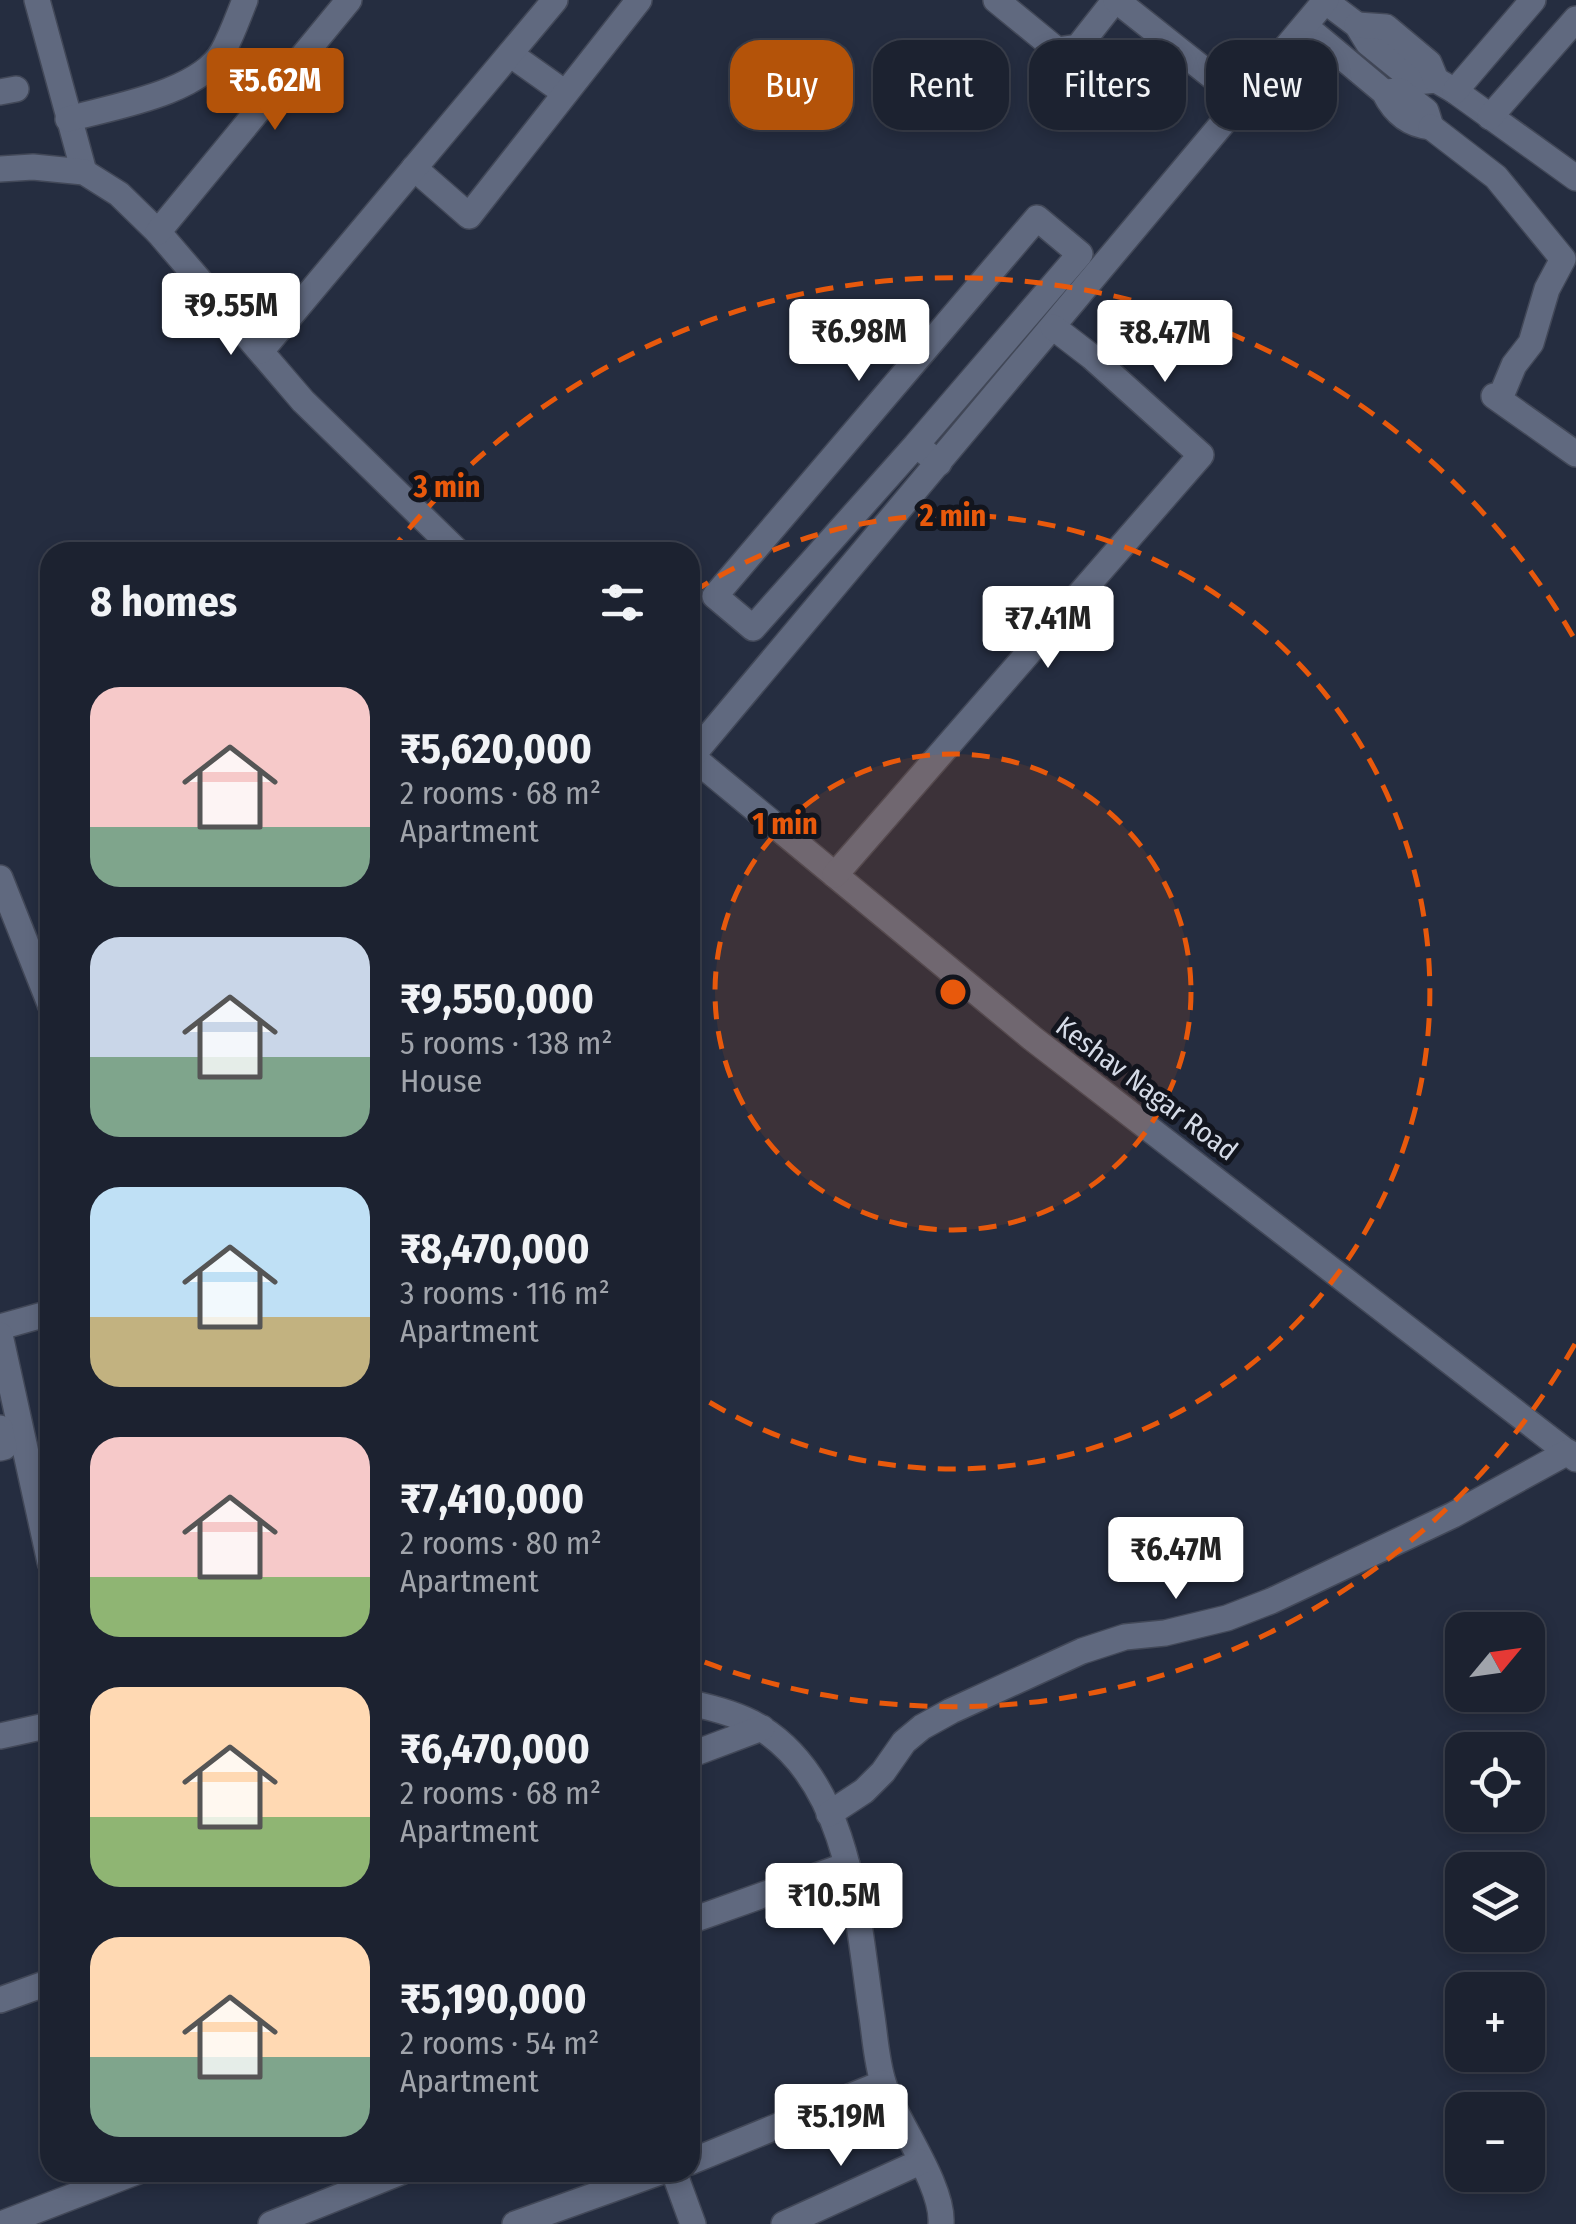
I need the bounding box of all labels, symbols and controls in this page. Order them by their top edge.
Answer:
chip: Buy [730,40,853,130]
chip: Rent [873,40,1009,130]
chip: Filters [1029,40,1186,130]
chip: New [1206,40,1337,130]
pin: ₹5.62M [194,48,356,133]
text: ₹5.62M [229,61,321,99]
pin: ₹9.55M [150,273,312,358]
text: ₹9.55M [184,286,278,324]
pin: ₹6.98M [778,299,940,384]
pin: ₹8.47M [1084,300,1246,385]
text: ₹6.98M [811,312,907,350]
text: ₹8.47M [1119,313,1211,351]
text: 3 min [413,469,480,505]
text: 2 min [919,498,986,534]
icon: filters [595,575,650,630]
text: 8 homes [90,577,237,627]
pin: ₹7.41M [967,586,1129,671]
text: ₹7.41M [1005,599,1091,637]
text: ₹5,620,000 [400,724,592,774]
icon: home [170,727,290,847]
text: 2 rooms · 68 m² [400,774,601,812]
text: 1 min [752,806,818,842]
text: Apartment [400,812,539,850]
text: ₹9,550,000 [400,974,594,1024]
centre of rings [935,974,971,1010]
icon: home [170,977,290,1097]
street label: Keshav Nagar Road [1050,1009,1244,1167]
text: 5 rooms · 138 m² [400,1024,613,1062]
text: House [400,1062,482,1100]
text: ₹8,470,000 [400,1224,590,1274]
icon: home [170,1227,290,1347]
text: 3 rooms · 116 m² [400,1274,610,1312]
text: Apartment [400,1312,539,1350]
text: ₹7,410,000 [400,1474,584,1524]
icon: home [170,1477,290,1597]
pin: ₹6.47M [1095,1517,1257,1602]
text: 2 rooms · 80 m² [400,1524,602,1562]
text: ₹6.47M [1130,1530,1222,1568]
text: Apartment [400,1562,539,1600]
north arrow [1445,1612,1545,1712]
map controls [1445,1612,1545,2192]
text: ₹6,470,000 [400,1724,590,1774]
icon: home [170,1727,290,1847]
button: locate [1445,1732,1545,1832]
text: 2 rooms · 68 m² [400,1774,601,1812]
text: Apartment [400,1812,539,1850]
button: layers [1445,1852,1545,1952]
pin: ₹10.5M [753,1863,915,1948]
text: ₹10.5M [787,1876,881,1914]
button: + [1445,1972,1545,2072]
text: ₹5,190,000 [400,1974,587,2024]
icon: home [170,1977,290,2097]
text: 2 rooms · 54 m² [400,2024,599,2062]
text: Apartment [400,2062,539,2100]
pin: ₹5.19M [760,2084,922,2169]
button: − [1445,2092,1545,2192]
text: ₹5.19M [797,2097,885,2135]

